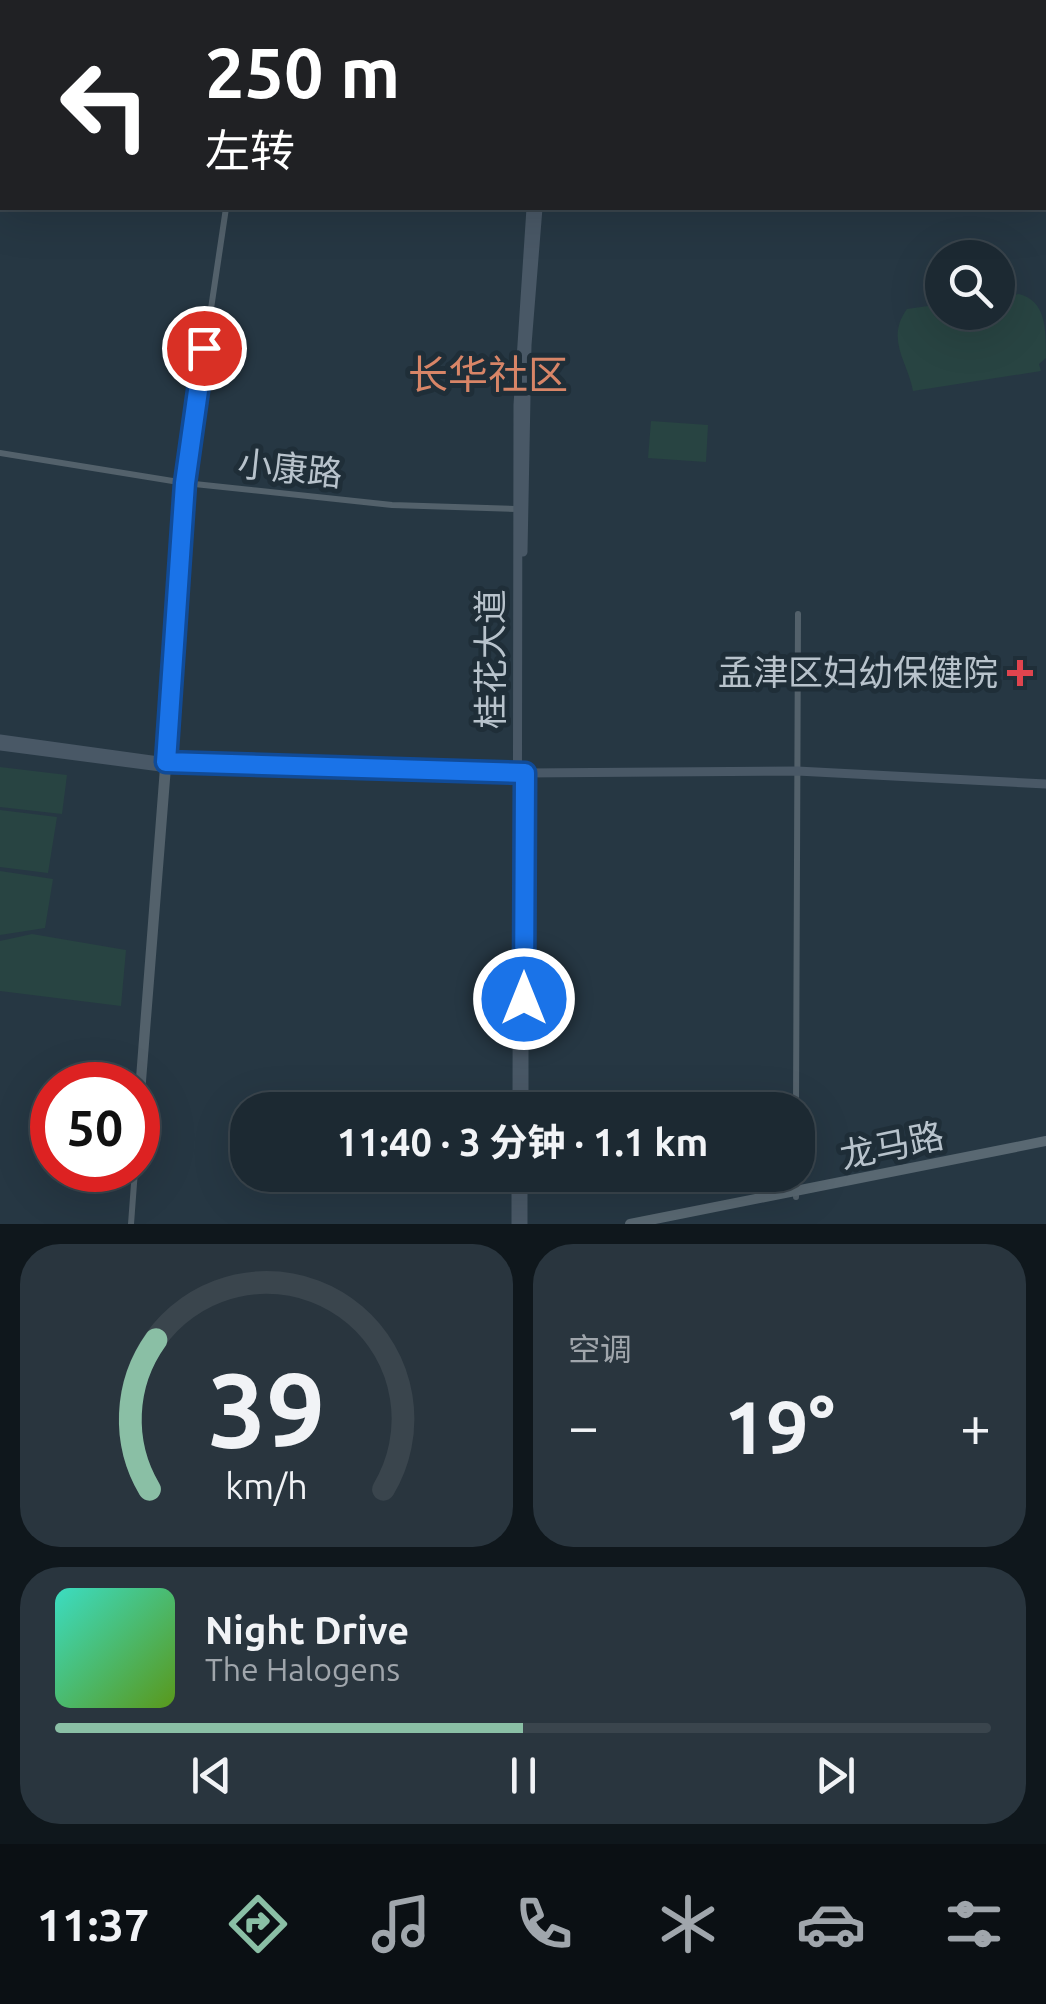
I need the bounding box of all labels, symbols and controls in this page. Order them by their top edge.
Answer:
text: 250 m [205,33,400,111]
icon: left [40,40,170,170]
text: 左转 [205,125,295,176]
map controls [925,240,1015,330]
button: search [925,240,1015,330]
pin [162,306,247,391]
icon: arrive [177,321,232,376]
district label: 长华社区 [408,352,568,397]
street label: 小康路 [236,443,344,493]
street label: 桂花大道 [470,589,510,729]
place label: 孟津区妇幼保健院 [718,652,998,692]
marker: 孟津区妇幼保健院 [1007,660,1033,686]
position arrow [472,947,576,1051]
speed limit sign: 50 [30,1062,160,1192]
street label: 龙马路 [836,1115,947,1176]
text: 11:40 · 3 分钟 · 1.1 km [337,1121,708,1163]
text: 空调 [568,1331,632,1367]
text: 39 [208,1350,325,1467]
text: 19° [724,1384,835,1468]
text: − [568,1395,599,1456]
text: + [960,1395,991,1456]
text: km/h [225,1466,308,1506]
text: Night Drive [205,1609,409,1651]
text: The Halogens [205,1651,400,1687]
icon: previous [184,1748,239,1803]
icon: pause [496,1748,551,1803]
icon: next [808,1748,863,1803]
icon: directions [223,1889,293,1959]
icon: music [366,1889,436,1959]
icon: phone [509,1889,579,1959]
icon: climate [653,1889,723,1959]
icon: car [796,1889,866,1959]
icon: filters [939,1889,1009,1959]
text: 11:37 [37,1899,149,1950]

